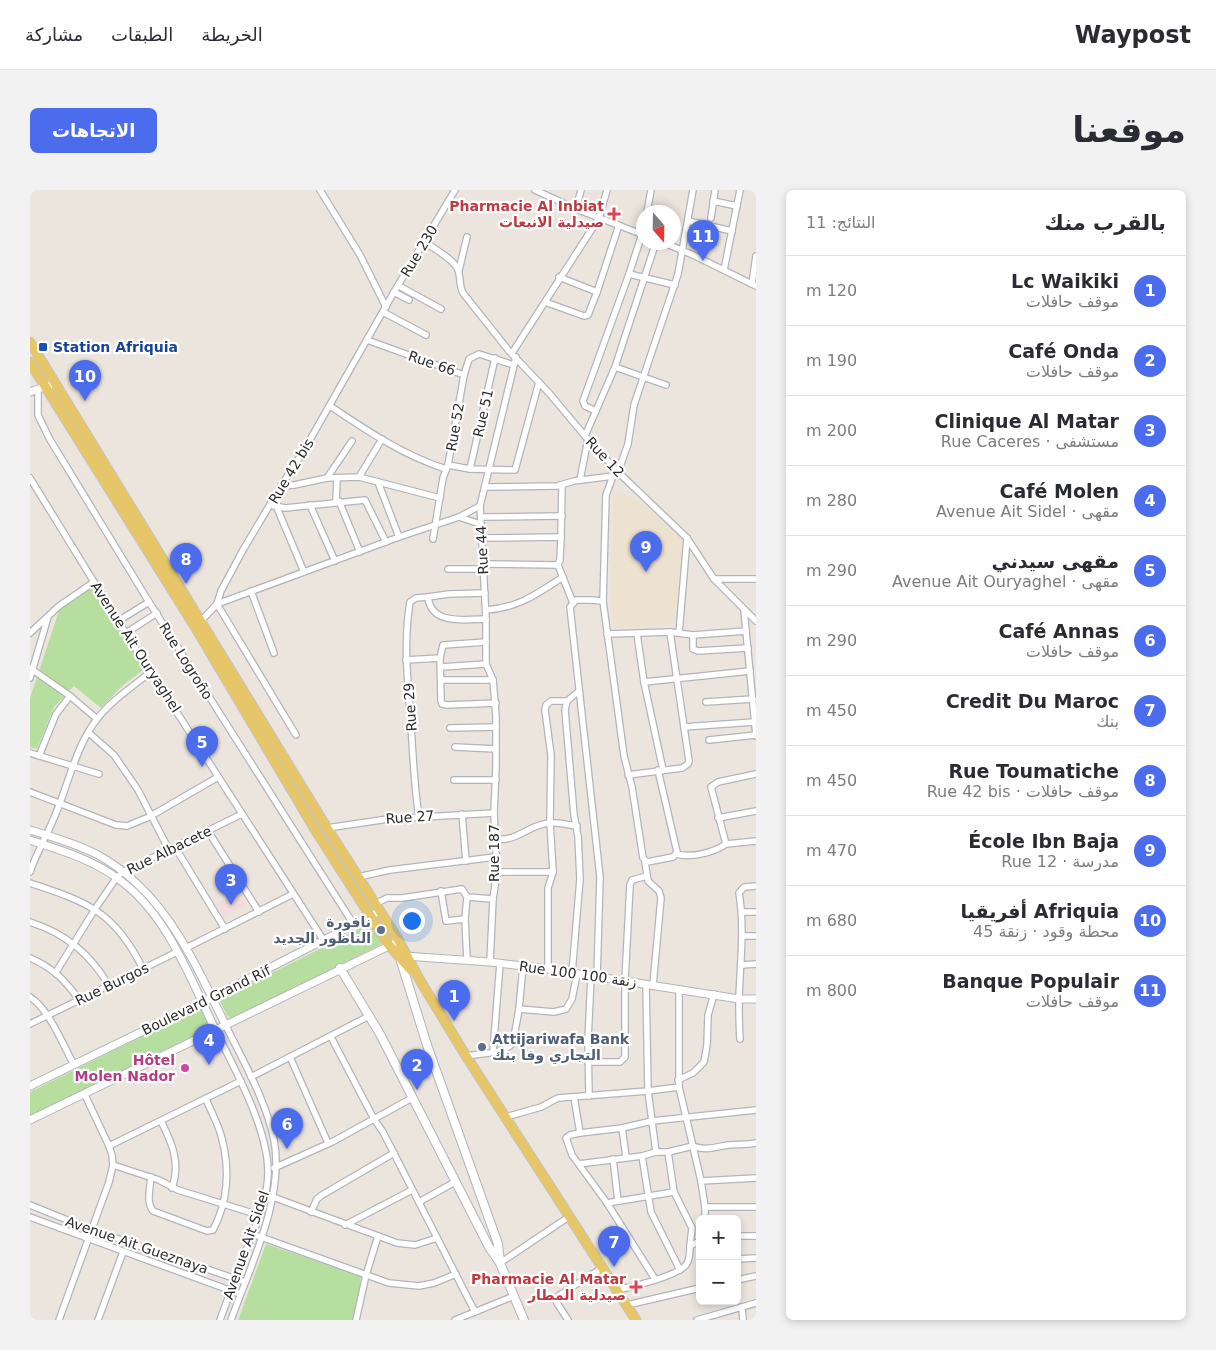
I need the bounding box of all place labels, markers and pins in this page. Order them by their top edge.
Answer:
place label: Pharmacie Al Inbiat صيدلية الانبعات [449,198,604,230]
marker: Pharmacie Al Inbiat صيدلية الانبعات [608,208,620,220]
pin: 11 [687,220,719,261]
place label: Station Afriquia [53,339,178,355]
marker: Station Afriquia [37,341,49,353]
pin: 10 [69,360,101,401]
pin: 9 [630,531,662,572]
pin: 8 [170,543,202,584]
pin: 5 [186,726,218,767]
pin: 3 [215,864,247,905]
place label: نافورة الناظور الجديد [273,914,371,947]
marker: نافورة الناظور الجديد [375,924,387,936]
pin: 1 [438,980,470,1021]
pin: 4 [193,1024,225,1065]
place label: Attijariwafa Bank التجاري وفا بنك [492,1031,630,1065]
marker: Attijariwafa Bank التجاري وفا بنك [476,1041,488,1053]
pin: 2 [401,1049,433,1090]
place label: Hôtel Molen Nador [75,1052,175,1084]
marker: Hôtel Molen Nador [179,1062,191,1074]
pin: 6 [271,1108,303,1149]
pin: 7 [598,1226,630,1267]
place label: Pharmacie Al Matar صيدلية المطار [471,1271,626,1303]
marker: Pharmacie Al Matar صيدلية المطار [630,1281,642,1293]

